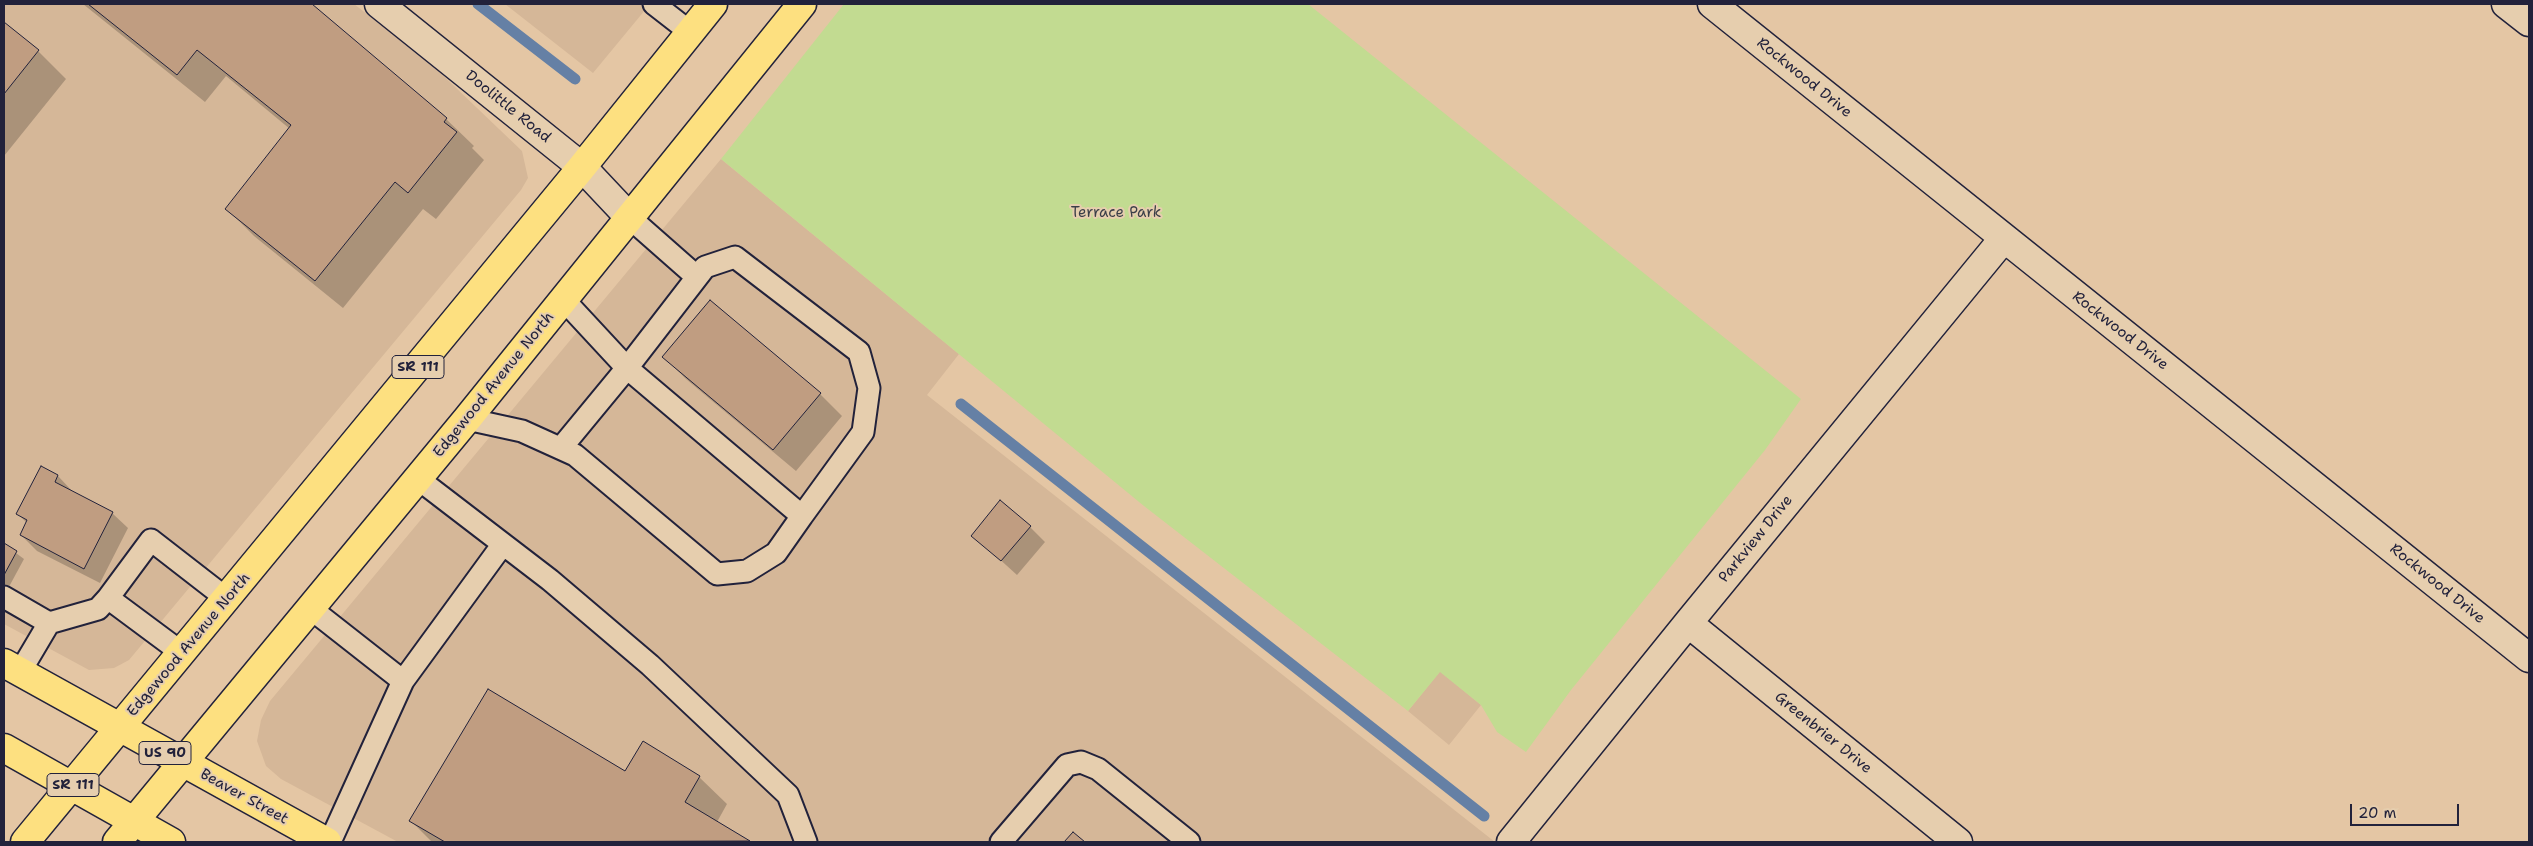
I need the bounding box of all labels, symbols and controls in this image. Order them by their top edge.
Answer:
street label: Rockwood Drive [1753,34,1855,122]
street label: Doolittle Road [462,67,554,147]
park label: Terrace Park [1071,204,1161,222]
street label: Rockwood Drive [2068,288,2172,374]
street label: Edgewood Avenue North [430,309,558,461]
road number: SR 111 [392,356,444,378]
street label: Parkview Drive [1715,492,1797,586]
street label: Rockwood Drive [2386,540,2488,628]
street label: Edgewood Avenue North [124,570,254,720]
street label: Greenbrier Drive [1771,688,1875,778]
road number: US 90 [139,741,191,764]
street label: Beaver Street [197,765,291,829]
road number: SR 111 [47,774,99,796]
scale bar [2353,794,2462,826]
text: 20 m [2358,803,2397,823]

